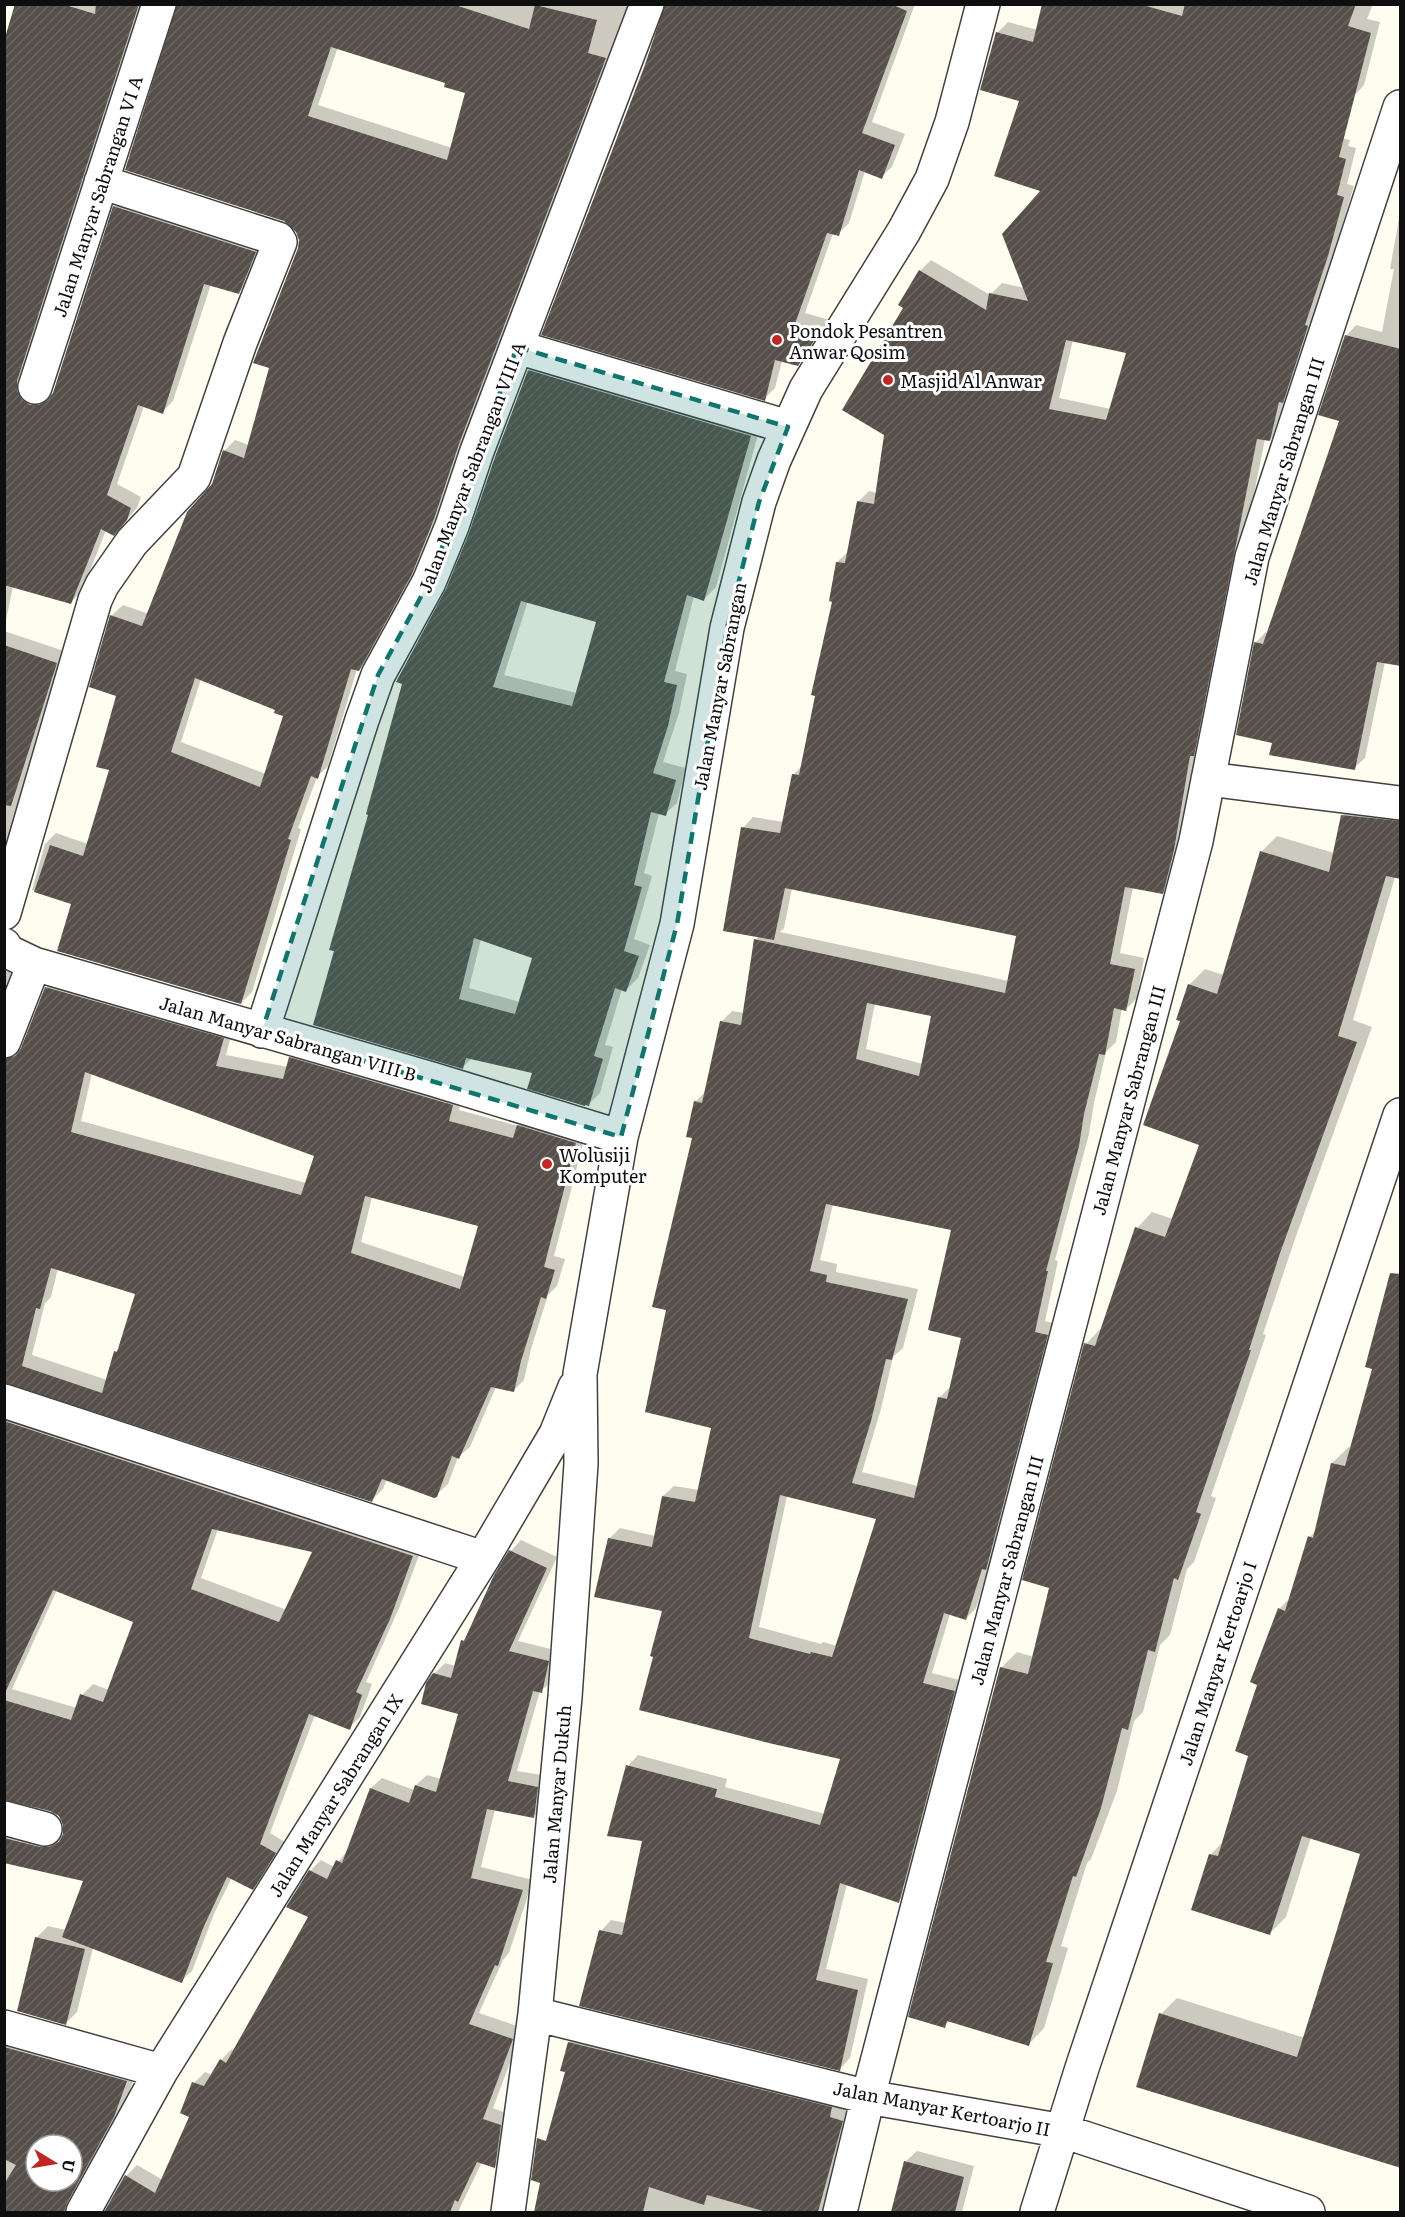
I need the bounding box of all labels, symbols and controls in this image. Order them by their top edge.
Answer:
street label: Jalan Manyar Sabrangan VI A [45,72,149,320]
place label: Pondok Pesantren Anwar Qosim [789,317,943,365]
marker: Pondok Pesantren Anwar Qosim [770,333,784,347]
street label: Jalan Manyar Sabrangan VIII A [410,337,532,597]
street label: Jalan Manyar Sabrangan III [1235,354,1331,588]
place label: Masjid Al Anwar [900,367,1042,394]
marker: Masjid Al Anwar [881,373,895,387]
street label: Jalan Manyar Sabrangan [686,579,752,792]
street label: Jalan Manyar Sabrangan III [1084,982,1172,1218]
street label: Jalan Manyar Sabrangan VIII B [156,988,420,1088]
place label: Wolusiji Komputer [559,1141,647,1189]
marker: Wolusiji Komputer [540,1157,554,1171]
street label: Jalan Manyar Sabrangan III [962,1452,1050,1688]
street label: Jalan Manyar Kertoarjo I [1171,1557,1263,1769]
street label: Jalan Manyar Sabrangan IX [261,1688,409,1902]
street label: Jalan Manyar Dukuh [535,1703,577,1884]
street label: Jalan Manyar Kertoarjo II [831,2074,1053,2142]
north arrow [24,2133,84,2193]
text: U [57,2158,83,2175]

